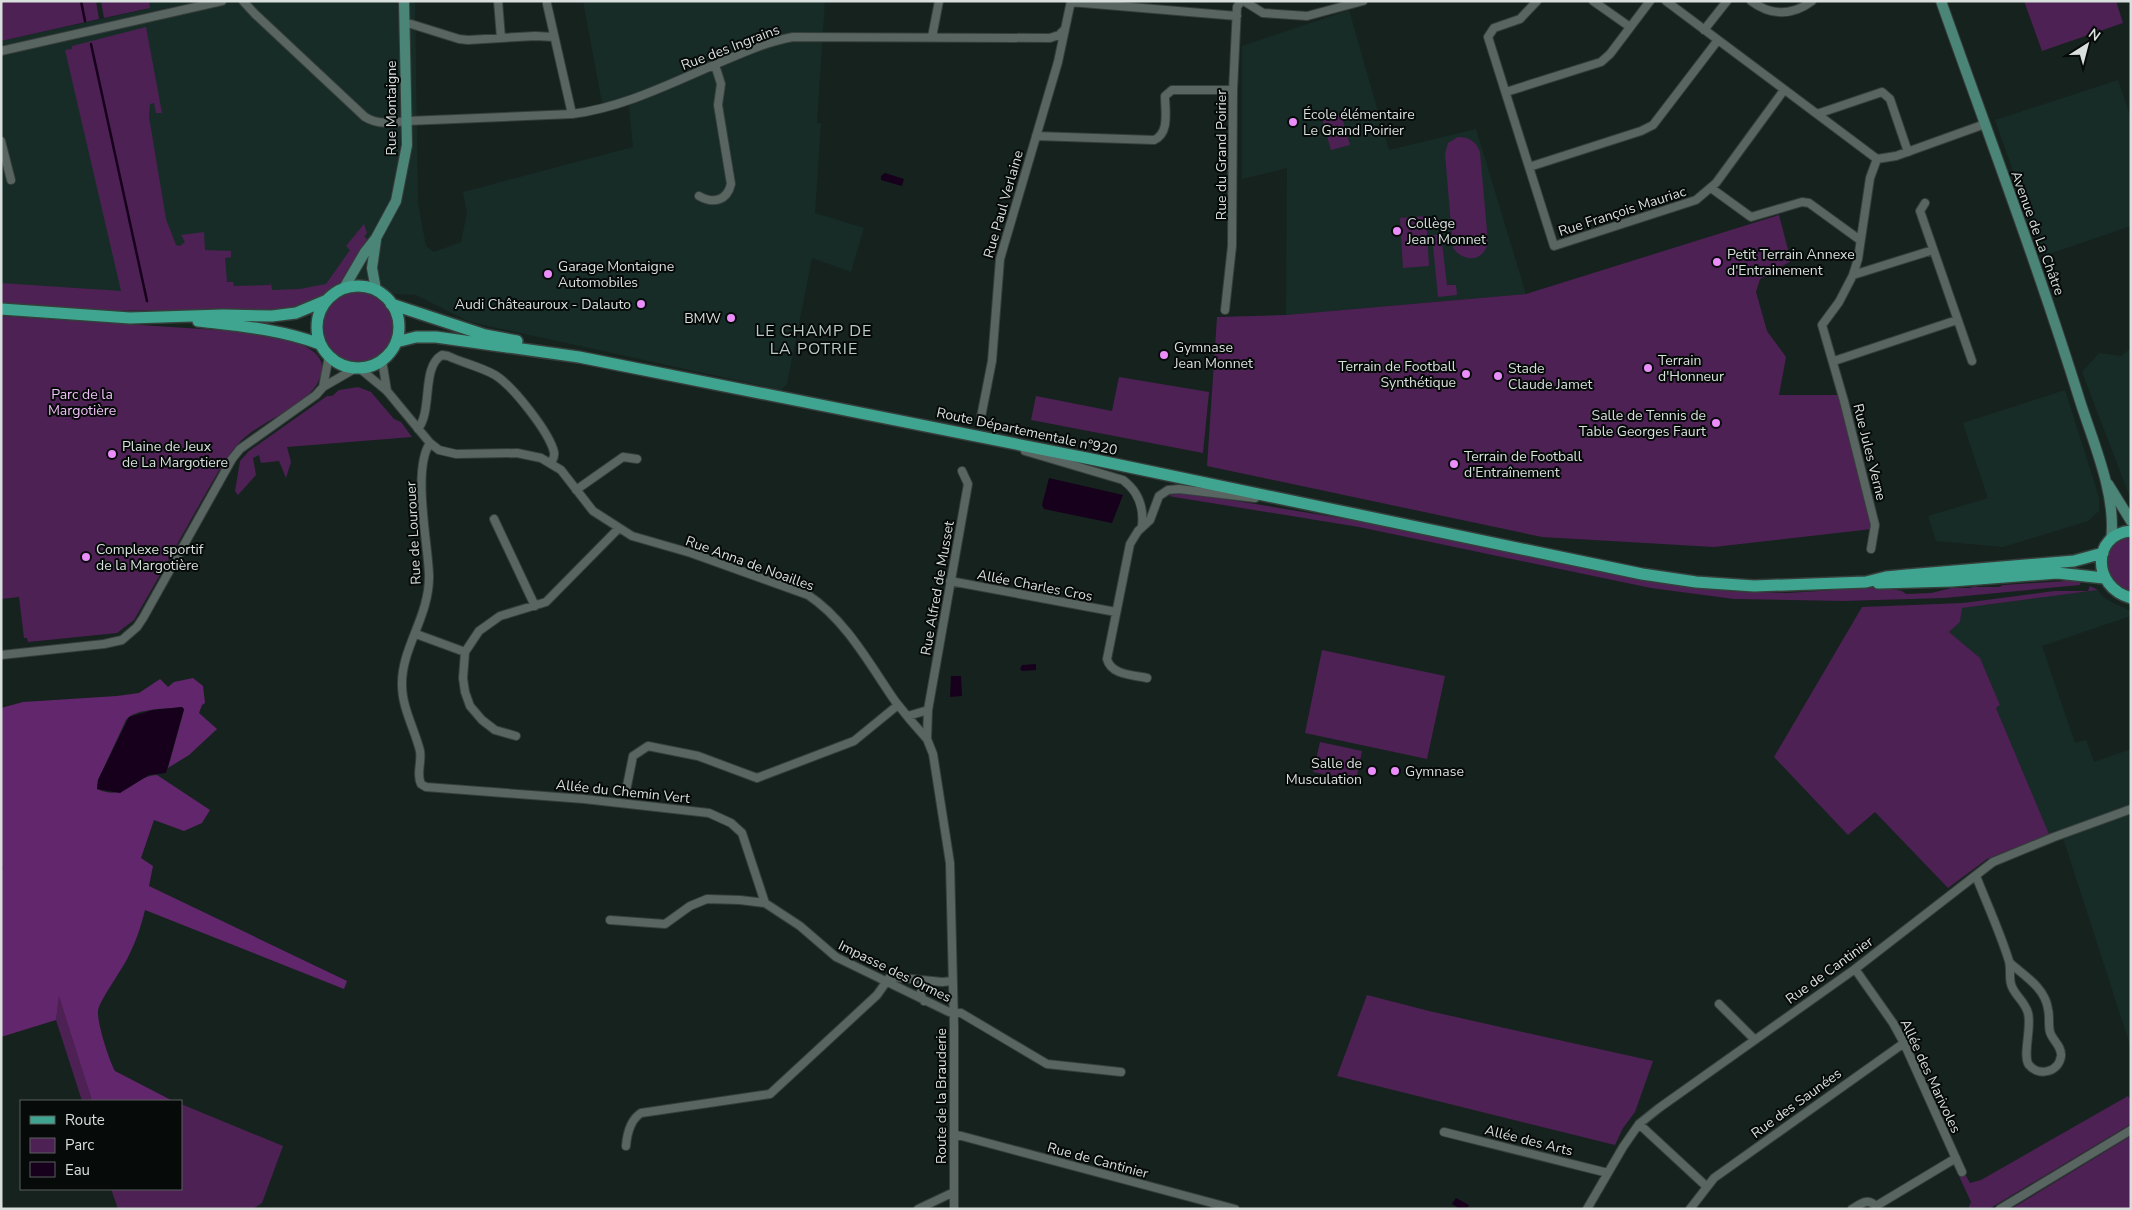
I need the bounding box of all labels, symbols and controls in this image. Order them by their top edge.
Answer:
street label: Rue des Ingrains [678,20,782,75]
north arrow [2062,20,2112,70]
text: N [2085,24,2104,46]
street label: Rue Montaigne [382,60,401,156]
street label: Rue du Grand Poirier [1212,90,1231,220]
place label: École élémentaire Le Grand Poirier [1303,105,1415,140]
marker: École élémentaire Le Grand Poirier [1287,116,1299,128]
street label: Rue Paul Verlaine [979,148,1028,260]
street label: Avenue de La Châtre [2006,168,2069,298]
street label: Rue François Mauriac [1556,182,1689,241]
place label: Collège Jean Monnet [1406,214,1486,249]
marker: Collège Jean Monnet [1391,225,1403,237]
place label: Petit Terrain Annexe d'Entrainement [1727,245,1855,280]
marker: Petit Terrain Annexe d'Entrainement [1711,256,1723,268]
place label: Garage Montaigne Automobiles [558,257,674,292]
marker: Garage Montaigne Automobiles [542,268,554,280]
place label: Audi Châteauroux - Dalauto [455,295,631,314]
marker: Audi Châteauroux - Dalauto [635,298,647,310]
place label: BMW [684,309,722,328]
marker: BMW [725,312,737,324]
district label: LE CHAMP DE LA POTRIE [756,320,872,360]
place label: Gymnase Jean Monnet [1173,338,1253,373]
marker: Gymnase Jean Monnet [1158,349,1170,361]
place label: Terrain d'Honneur [1658,351,1724,386]
place label: Terrain de Football Synthétique [1338,357,1457,392]
place label: Stade Claude Jamet [1508,359,1592,394]
marker: Terrain d'Honneur [1642,362,1654,374]
marker: Terrain de Football Synthétique [1460,368,1472,380]
marker: Stade Claude Jamet [1492,370,1504,382]
park label: Parc de la Margotière [48,385,116,420]
street label: Rue Jules Verne [1848,402,1891,503]
street label: Route Départementale n°920 [935,403,1119,460]
place label: Salle de Tennis de Table Georges Faurt [1579,406,1706,441]
marker: Salle de Tennis de Table Georges Faurt [1710,417,1722,429]
place label: Plaine de Jeux de La Margotiere [122,437,228,472]
place label: Terrain de Football d'Entraînement [1464,447,1583,482]
marker: Plaine de Jeux de La Margotiere [106,448,118,460]
marker: Terrain de Football d'Entraînement [1448,458,1460,470]
street label: Rue de Lourouer [401,481,426,585]
street label: Rue Alfred de Musset [916,519,959,657]
street label: Rue Anna de Noailles [683,531,817,596]
place label: Complexe sportif de la Margotière [96,540,204,575]
marker: Complexe sportif de la Margotière [80,551,92,563]
street label: Allée Charles Cros [975,565,1095,606]
place label: Salle de Musculation [1286,754,1362,789]
place label: Gymnase [1405,762,1464,781]
marker: Salle de Musculation [1366,765,1378,777]
marker: Gymnase [1389,765,1401,777]
street label: Allée du Chemin Vert [555,775,691,808]
street label: Rue de Cantinier [1782,932,1877,1009]
street label: Impasse des Ormes [835,936,955,1007]
street label: Allée des Marivoles [1896,1016,1965,1136]
street label: Route de la Brauderie [932,1028,951,1164]
street label: Rue des Saunées [1747,1064,1846,1143]
legend [20,1100,182,1190]
text: Route [65,1110,105,1130]
street label: Allée des Arts [1483,1120,1575,1161]
text: Parc [65,1135,94,1155]
street label: Rue de Cantinier [1045,1138,1150,1183]
text: Eau [65,1160,90,1180]

